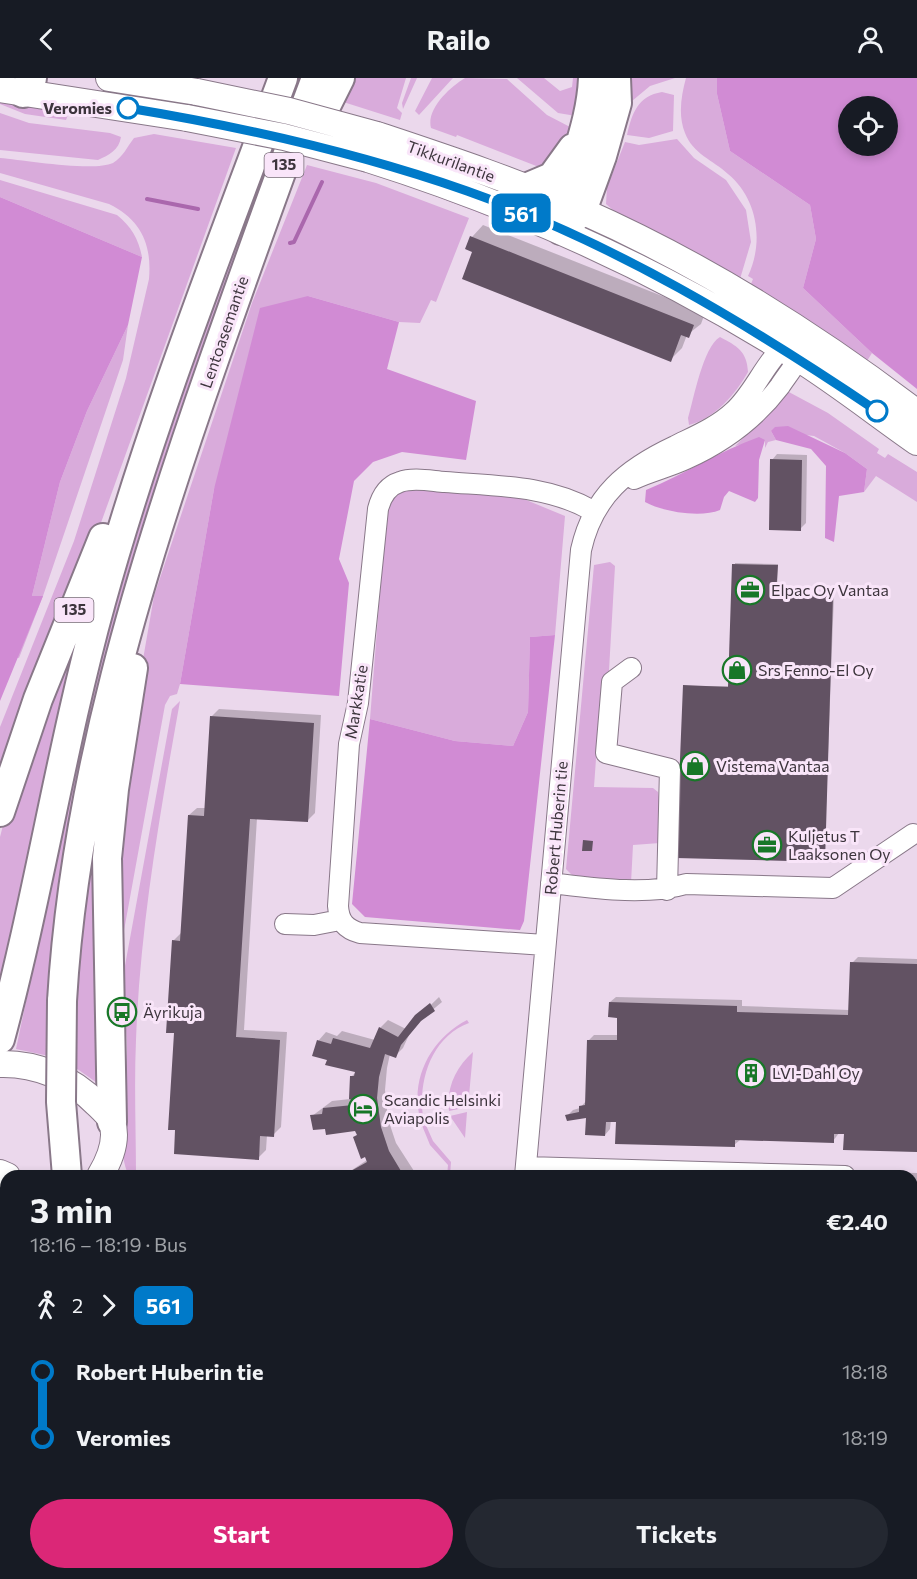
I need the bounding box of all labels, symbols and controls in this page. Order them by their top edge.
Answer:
icon: back [30,23,63,56]
text: Railo [427,23,490,56]
icon: person [854,23,887,56]
map controls [838,96,898,156]
button: locate [838,96,898,156]
marker: Veromies [117,97,139,119]
place label: Veromies [43,98,112,117]
street label: Tikkurilantie [405,136,498,185]
road number: 135 [264,153,304,177]
line badge: 561 [486,194,556,232]
text: 561 [504,201,538,226]
street label: Lentoasemantie [195,273,252,390]
unlabelled marker [866,400,888,422]
office icon: Elpac Oy Vantaa [734,574,766,606]
place label: Elpac Oy Vantaa [771,580,889,599]
road number: 135 [54,598,94,622]
shop icon: Srs Fenno-El Oy [721,654,753,686]
place label: Srs Fenno-El Oy [758,660,874,679]
street label: Markkatie [340,664,371,740]
shop icon: Vistema Vantaa [679,750,711,782]
place label: Vistema Vantaa [716,756,830,775]
street label: Robert Huberin tie [540,760,571,896]
place label: Kuljetus T Laaksonen Oy [788,826,891,863]
office icon: Kuljetus T Laaksonen Oy [751,829,783,861]
bus stop icon: Äyrikuja [106,996,138,1028]
place label: Äyrikuja [143,1002,202,1021]
building icon: LVI-Dahl Oy [735,1057,767,1089]
place label: LVI-Dahl Oy [772,1063,860,1082]
place label: Scandic Helsinki Aviapolis [384,1090,501,1127]
hotel icon: Scandic Helsinki Aviapolis [347,1093,379,1125]
text: 3 min [30,1189,113,1230]
text: €2.40 [826,1208,888,1235]
text: 18:16 – 18:19 · Bus [30,1232,187,1256]
icon: walk [30,1289,63,1322]
icon: forward [92,1289,125,1322]
text: 2 [72,1293,83,1317]
text: 561 [146,1293,181,1318]
text: Robert Huberin tie [76,1358,264,1385]
text: 18:18 [842,1359,888,1383]
text: Veromies [76,1424,171,1451]
text: 18:19 [842,1425,888,1449]
button: Start [30,1499,453,1568]
button: Tickets [465,1499,888,1568]

